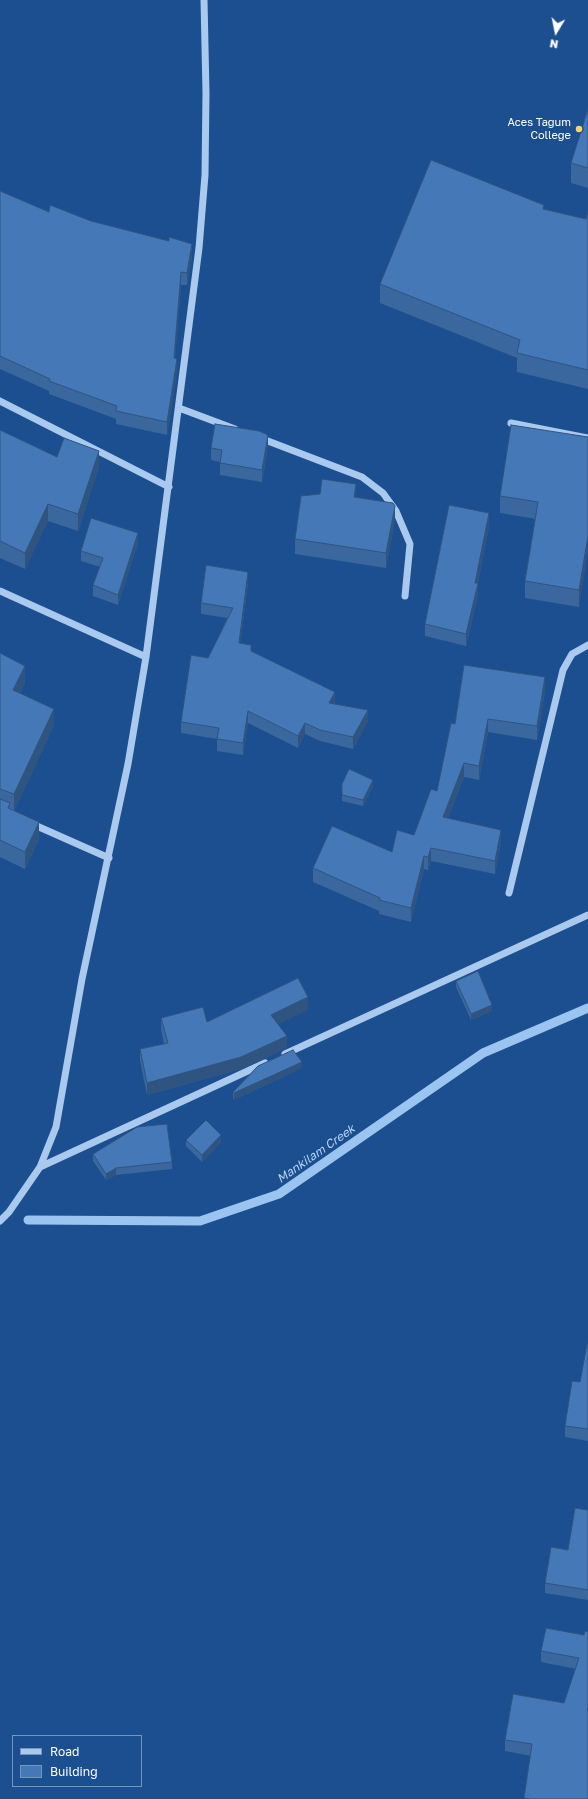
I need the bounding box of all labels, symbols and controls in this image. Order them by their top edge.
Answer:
north arrow [536,12,576,52]
text: N [549,37,559,51]
place label: Aces Tagum College [508,116,571,142]
marker: Aces Tagum College [574,124,584,134]
water label: Mankilam Creek [274,1122,358,1186]
legend [12,1735,142,1787]
text: Road [50,1744,79,1759]
text: Building [50,1764,98,1779]

